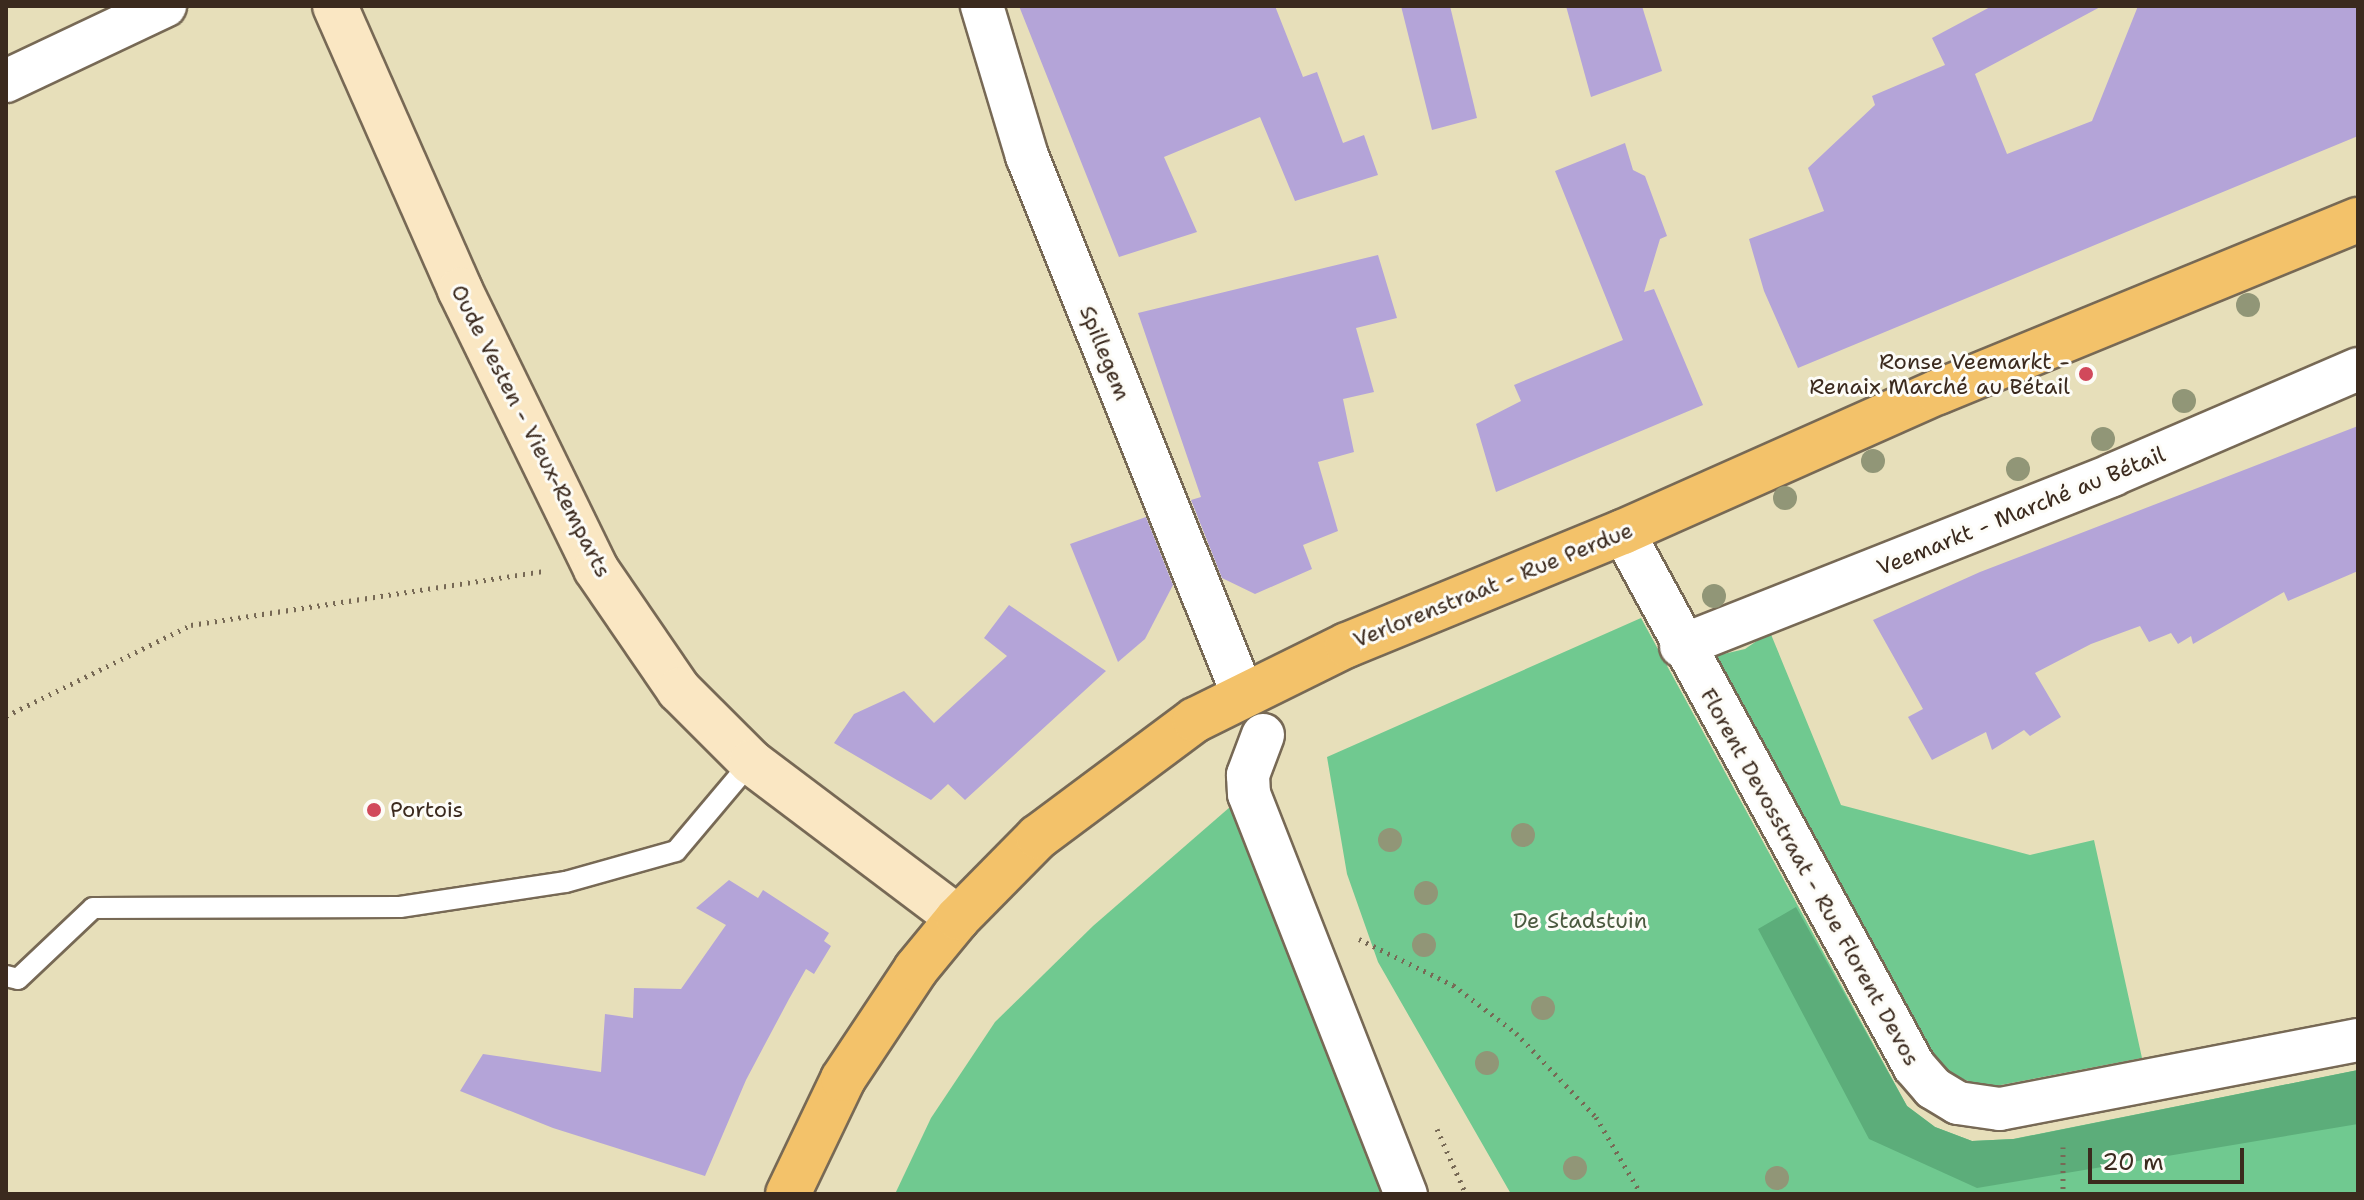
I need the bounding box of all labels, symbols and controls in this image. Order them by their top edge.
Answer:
street label: Oude Vesten - Vieux-Remparts [445,280,617,582]
street label: Spillegem [1074,302,1136,404]
place label: Ronse Veemarkt - Renaix Marché au Bétail [1809,348,2070,400]
marker: Ronse Veemarkt - Renaix Marché au Bétail [2077,365,2095,383]
street label: Veemarkt - Marché au Bétail [1873,441,2169,581]
street label: Verlorenstraat - Rue Perdue [1349,517,1637,653]
street label: Florent Devosstraat - Rue Florent Devos [1695,684,1925,1070]
place label: Portois [390,797,464,823]
marker: Portois [365,801,383,819]
park label: De Stadstuin [1513,908,1647,934]
scale bar [2092,1132,2248,1182]
text: 20 m [2102,1146,2164,1178]

